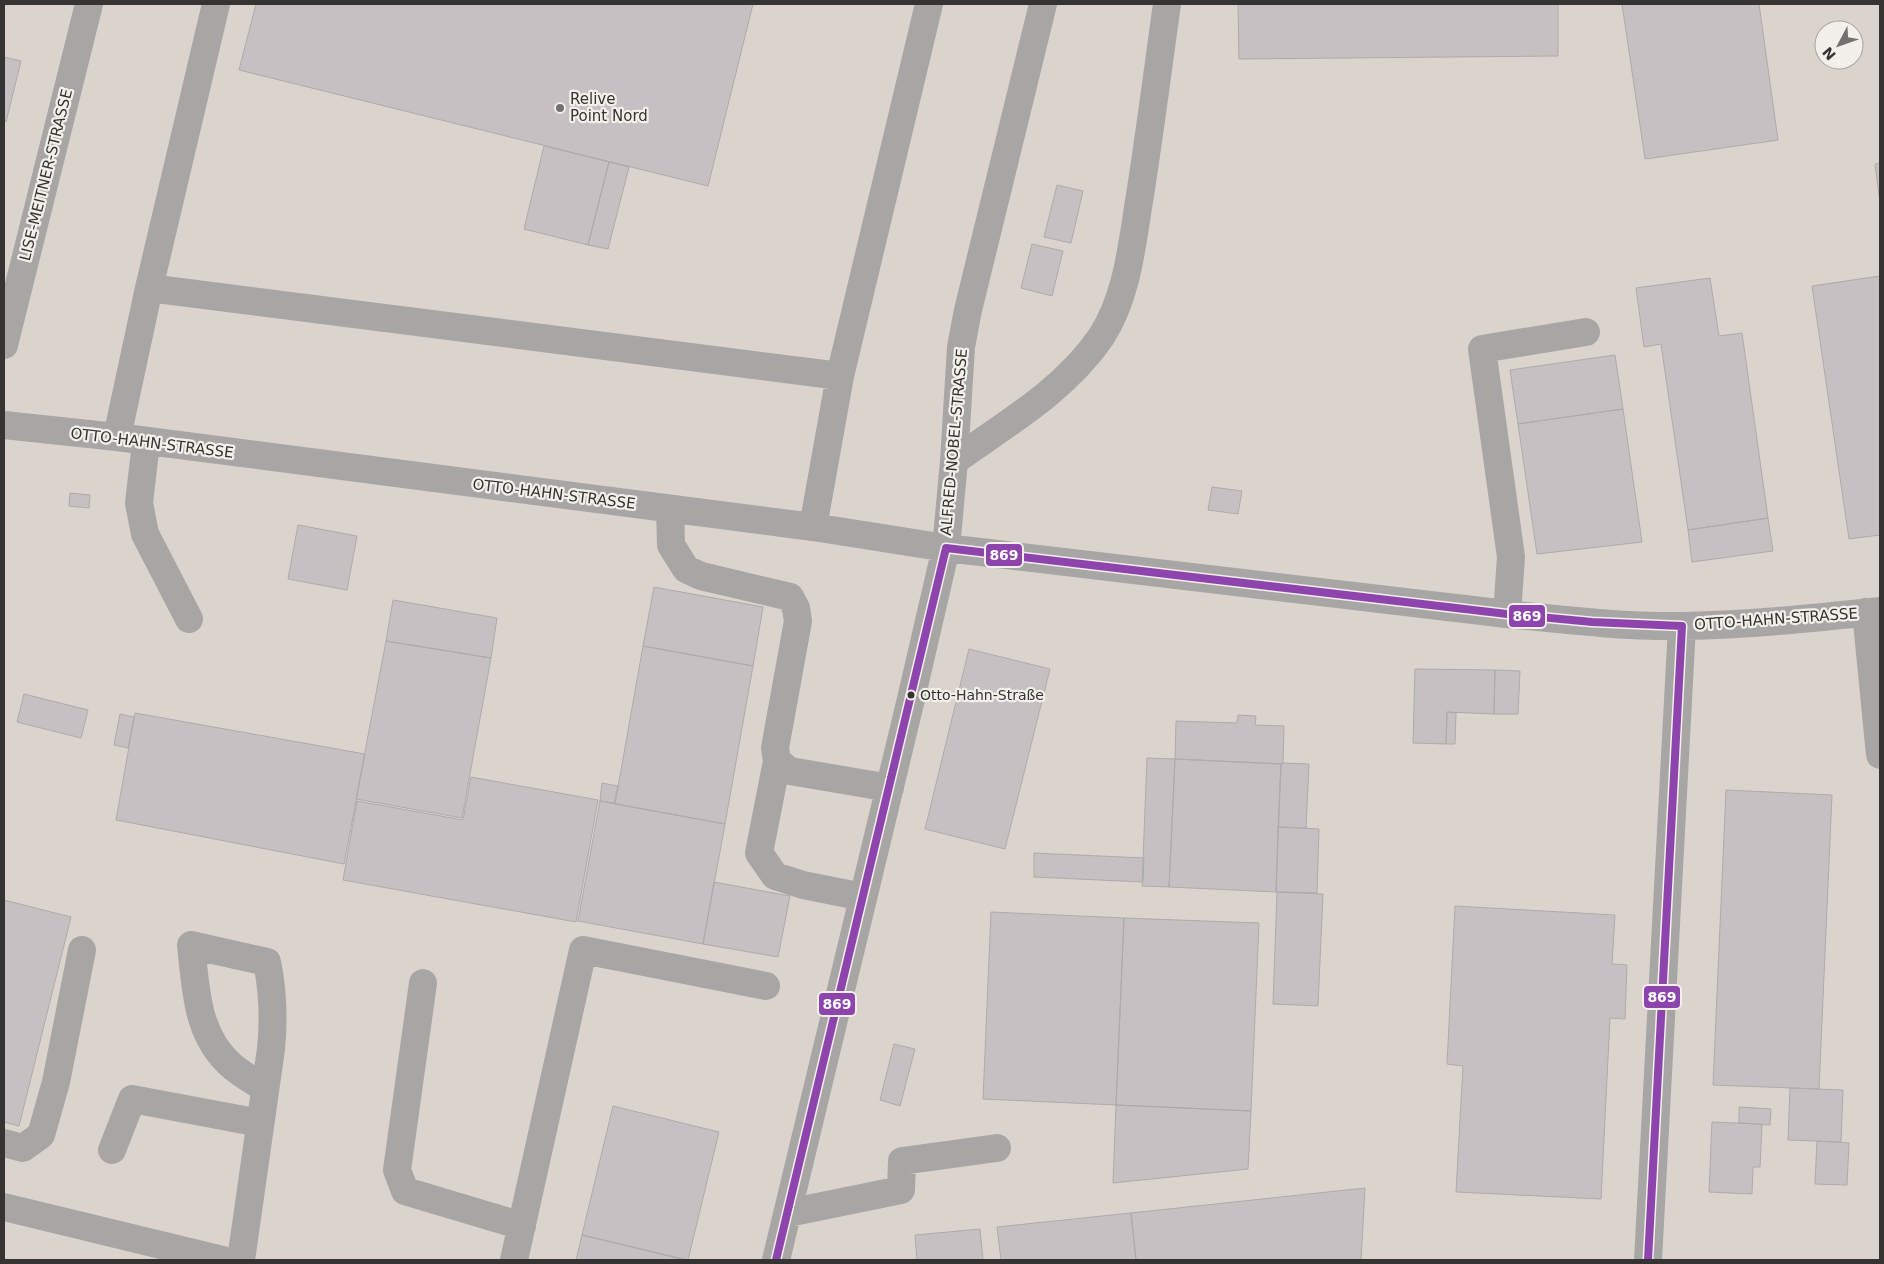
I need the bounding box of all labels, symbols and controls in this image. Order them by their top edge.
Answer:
north arrow [1814,20,1864,70]
text: N [1819,44,1839,63]
street label: LISE-MEITNER-STRASSE [16,87,76,263]
place label: Relive Point Nord [570,90,648,125]
marker: Relive Point Nord [554,102,566,114]
street label: ALFRED-NOBEL-STRASSE [937,348,971,536]
street label: OTTO-HAHN-STRASSE [69,424,235,462]
street label: OTTO-HAHN-STRASSE [471,475,637,513]
line badge: 869 [985,543,1023,567]
text: 869 [989,547,1019,563]
line badge: 869 [1508,604,1546,628]
street label: OTTO-HAHN-STRASSE [1693,604,1859,634]
text: 869 [1512,608,1542,624]
place label: Otto-Hahn-Straße [920,687,1044,703]
marker: Otto-Hahn-Straße [906,690,916,700]
line badge: 869 [1643,985,1681,1009]
text: 869 [1647,989,1677,1005]
line badge: 869 [818,992,856,1016]
text: 869 [822,996,852,1012]

